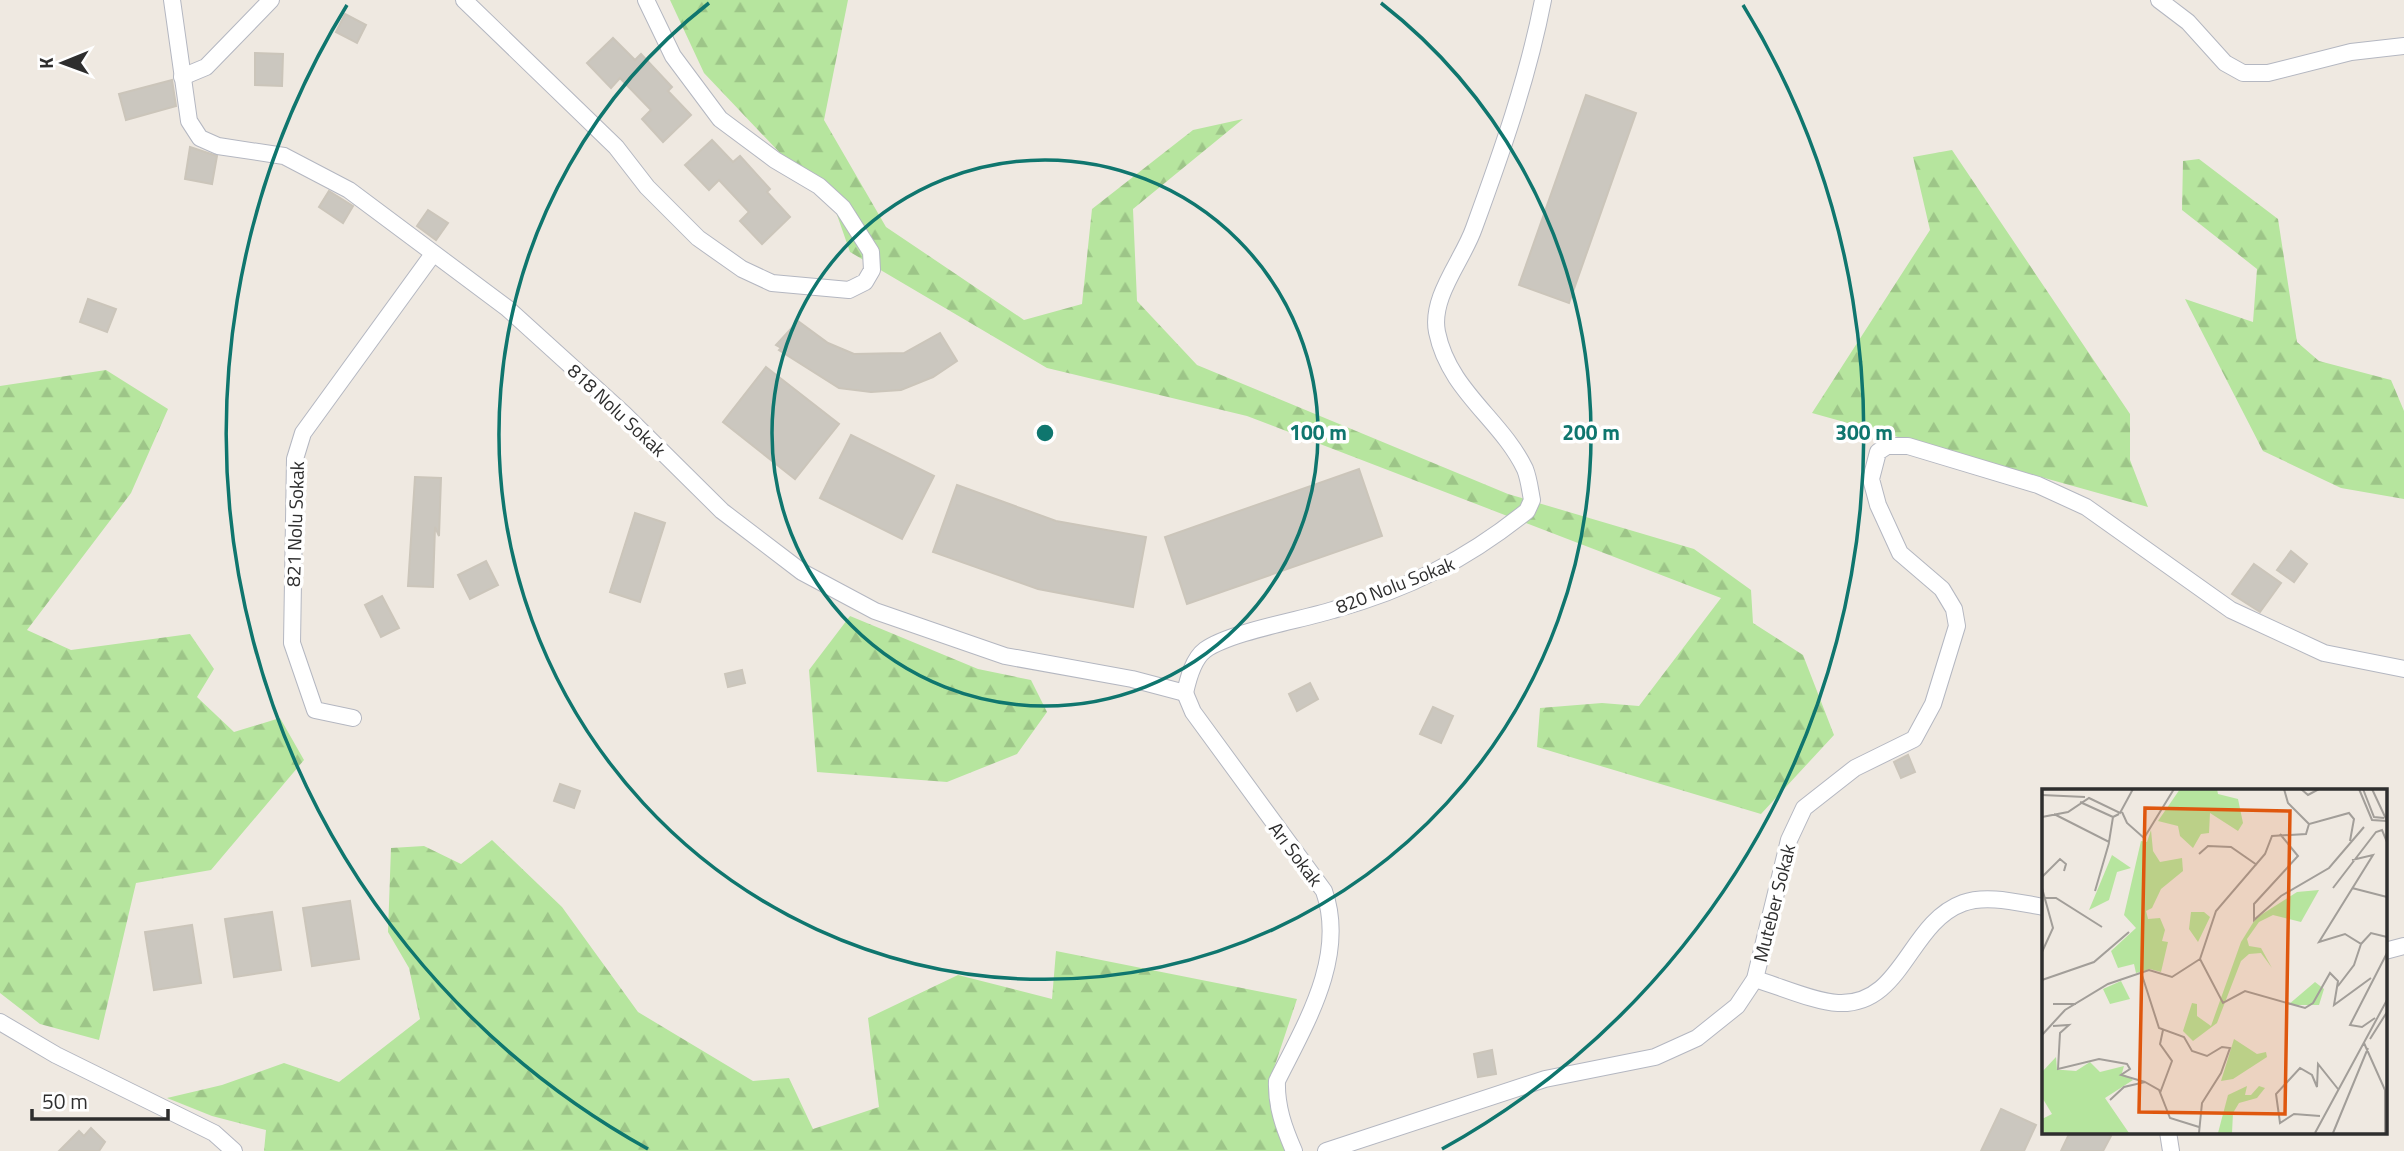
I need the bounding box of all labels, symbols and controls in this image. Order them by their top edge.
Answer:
north arrow [28,28,98,98]
text: K [31,57,60,69]
street label: 818 Nolu Sokak [562,356,673,463]
text: 100 m [1289,416,1347,448]
text: 200 m [1562,416,1620,448]
text: 300 m [1835,416,1893,448]
centre of rings [1033,421,1057,445]
street label: 821 Nolu Sokak [278,461,311,587]
street label: 820 Nolu Sokak [1331,549,1459,621]
inset map [2042,789,2386,1134]
street label: Arı Sokak [1262,815,1330,892]
street label: Muteber Sokak [1745,841,1802,965]
scale bar [32,1078,168,1122]
text: 50 m [42,1085,88,1117]

